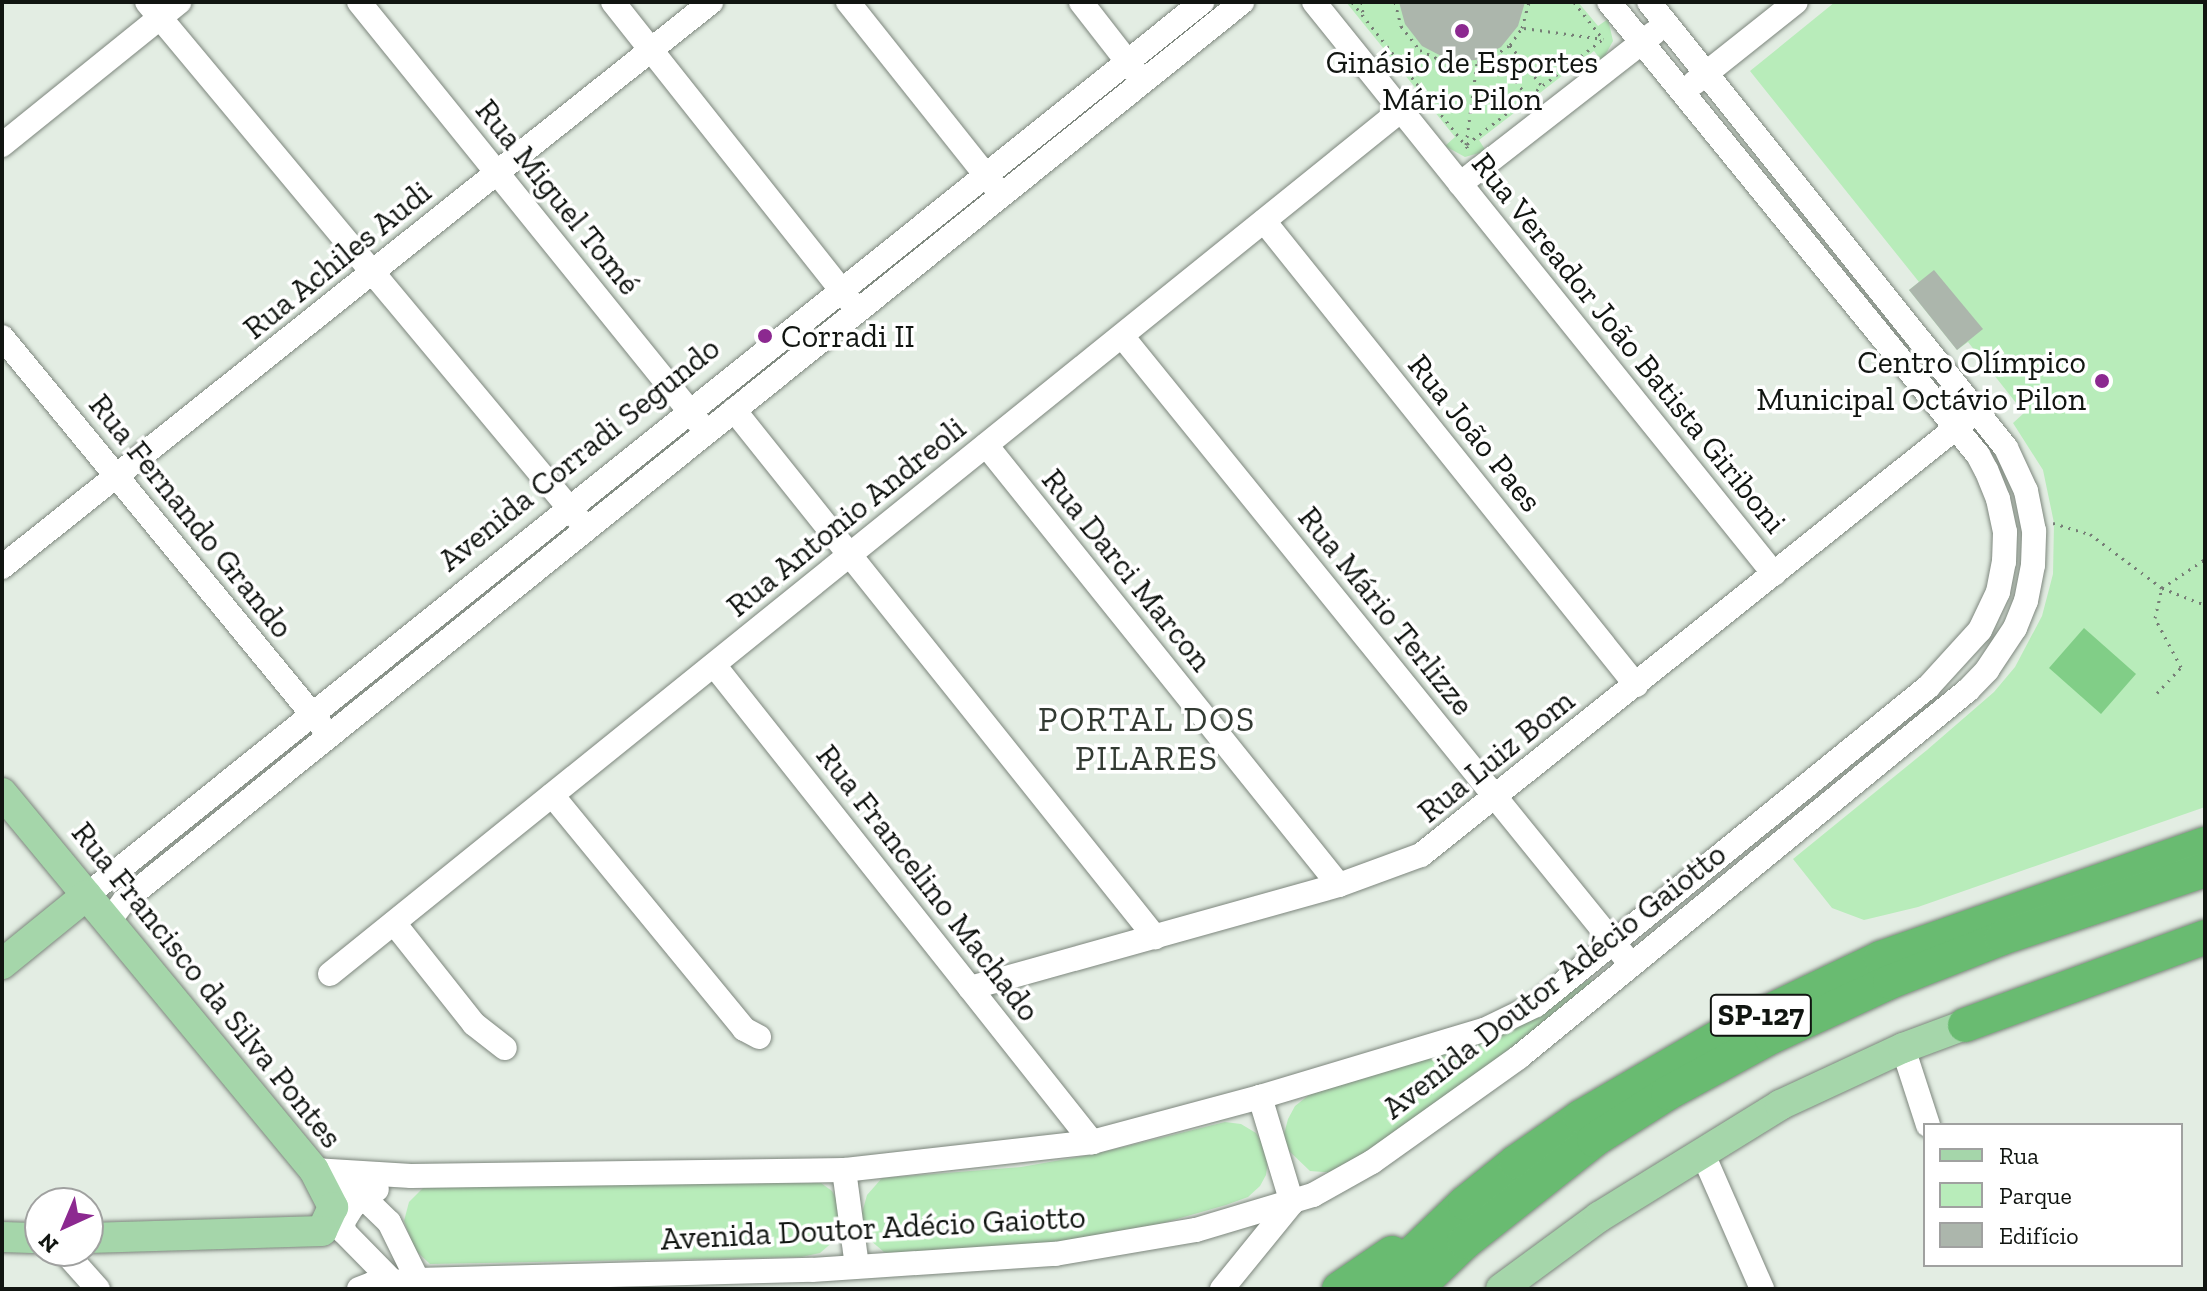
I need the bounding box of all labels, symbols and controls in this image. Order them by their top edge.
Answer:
marker: Ginásio de Esportes Mário Pilon [1453,22,1471,40]
place label: Ginásio de Esportes Mário Pilon [1326,44,1598,119]
street label: Rua Miguel Tomé [467,91,649,303]
street label: Rua Vereador João Batista Giriboni [1463,144,1795,542]
street label: Rua Achiles Audi [235,172,439,348]
place label: Corradi II [781,317,915,355]
marker: Corradi II [756,327,774,345]
street label: Avenida Corradi Segundo [431,329,727,579]
place label: Centro Olímpico Municipal Octávio Pilon [1756,344,2086,419]
street label: Rua João Paes [1400,346,1550,520]
marker: Centro Olímpico Municipal Octávio Pilon [2093,372,2111,390]
street label: Rua Fernando Grando [81,386,301,646]
street label: Rua Antonio Andreoli [718,408,974,626]
street label: Rua Darci Marcon [1034,461,1220,679]
street label: Rua Mário Terlizze [1290,499,1482,723]
street label: Rua Luiz Bom [1410,681,1582,831]
district label: PORTAL DOS PILARES [1038,699,1256,778]
street label: Rua Francelino Machado [808,737,1048,1029]
street label: Rua Francisco da Silva Pontes [64,814,350,1156]
street label: Avenida Doutor Adécio Gaiotto [1374,834,1734,1128]
road number: SP-127 [1709,989,1813,1041]
legend [1923,1123,2183,1267]
text: Rua [1999,1141,2039,1170]
text: Parque [1999,1181,2072,1210]
north arrow [24,1187,104,1267]
street label: Avenida Doutor Adécio Gaiotto [659,1198,1087,1258]
text: Edifício [1999,1221,2079,1250]
text: N [33,1228,64,1259]

